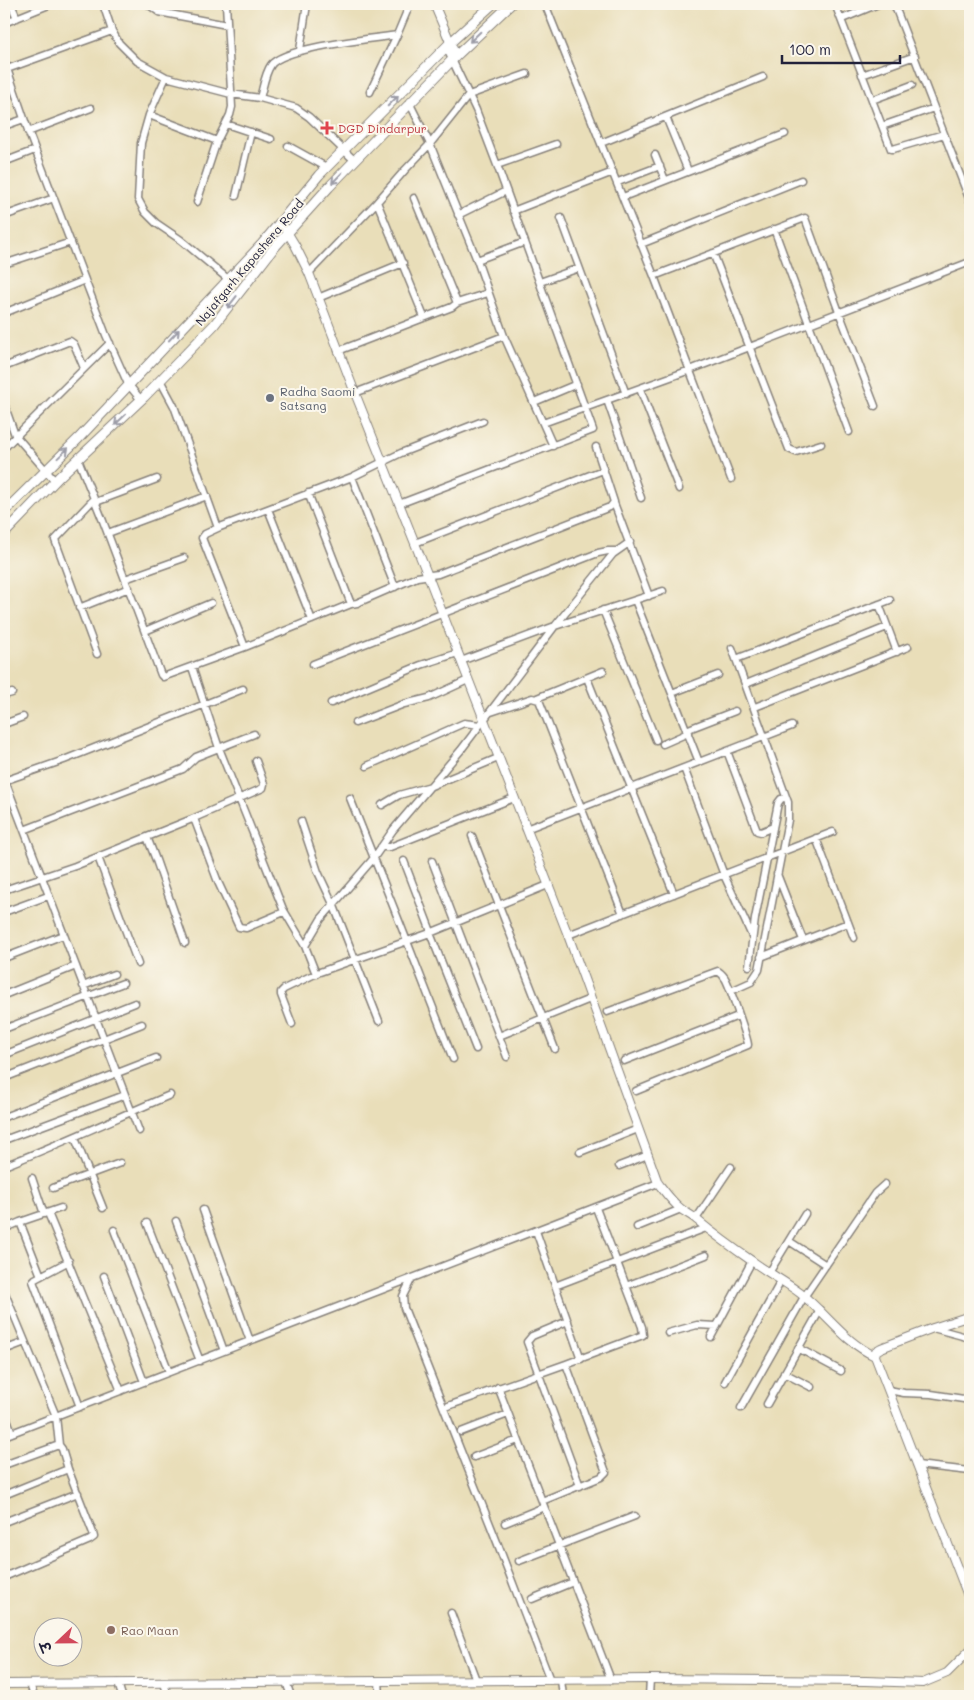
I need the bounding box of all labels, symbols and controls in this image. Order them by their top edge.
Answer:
one-way arrow [469,31,482,43]
scale bar [782,32,899,64]
text: 100 m [789,39,831,59]
one-way arrow [386,95,399,107]
place label: DGD Dindarpur [338,120,427,136]
marker: DGD Dindarpur [320,121,334,135]
one-way arrow [332,172,344,184]
street label: Najafgarh Kapashera Road [191,195,307,329]
one-way arrow [227,295,238,308]
one-way arrow [168,329,180,341]
place label: Radha Saomi Satsang [280,383,355,413]
marker: Radha Saomi Satsang [264,392,276,404]
one-way arrow [114,413,126,426]
one-way arrow [56,447,69,459]
north arrow [32,1618,82,1668]
place label: Rao Maan [121,1622,178,1638]
marker: Rao Maan [105,1624,117,1636]
text: उ [34,1638,57,1657]

